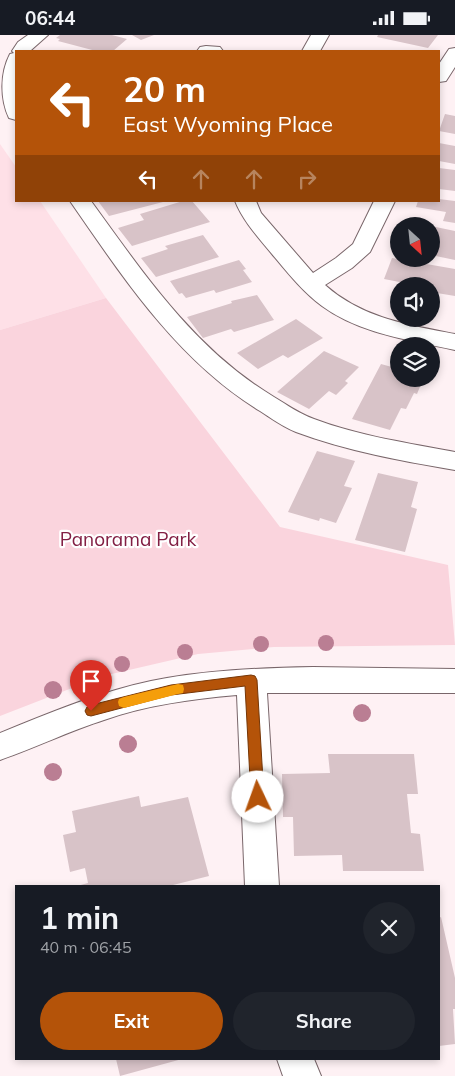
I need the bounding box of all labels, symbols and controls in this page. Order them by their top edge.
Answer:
text: 06:44 [25,6,75,30]
text: 20 m [123,67,206,111]
icon: left [40,70,105,135]
text: East Wyoming Place [123,110,333,138]
icon: left [134,165,162,193]
icon: ahead [187,165,215,193]
icon: ahead [240,165,268,193]
icon: right [293,165,321,193]
north arrow [390,217,440,267]
map controls [390,217,440,387]
button: sound [390,277,440,327]
button: layers [390,337,440,387]
park label: Panorama Park [60,527,196,551]
pin [70,660,112,711]
icon: arrive [77,667,105,695]
position arrow [231,770,283,822]
text: 1 min [40,899,119,937]
button: close [363,902,415,954]
text: 40 m · 06:45 [40,937,132,957]
button: Exit [40,992,223,1050]
button: Share [233,992,415,1050]

